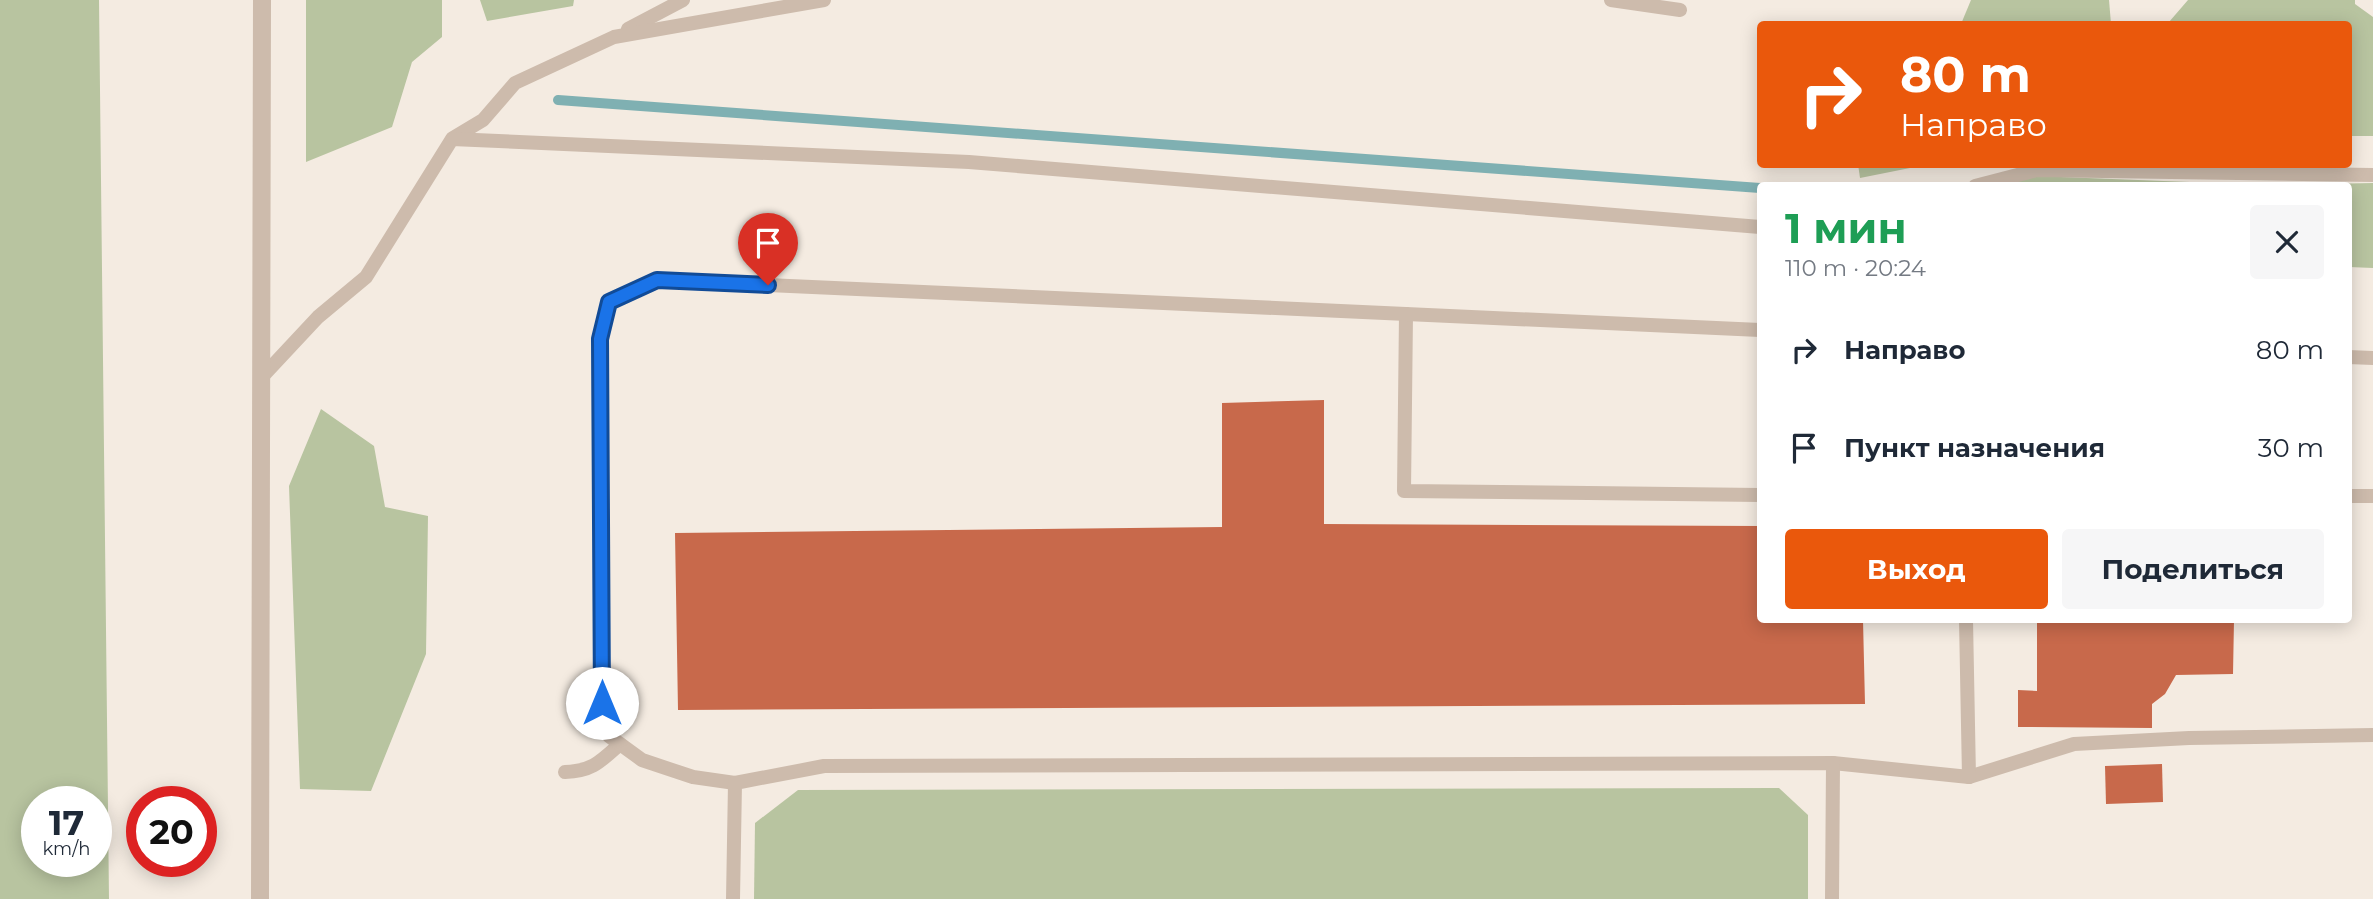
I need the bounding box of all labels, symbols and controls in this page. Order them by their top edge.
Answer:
text: 80 m [1900,45,2031,104]
icon: right [1785,49,1876,140]
text: Направо [1900,105,2047,144]
text: 1 мин [1785,202,1907,254]
button: close [2250,205,2324,279]
pin [738,213,798,285]
icon: arrive [749,224,787,262]
text: 110 m · 20:24 [1785,254,1926,282]
icon: right [1785,331,1823,369]
text: Направо [1844,334,1965,366]
text: 80 m [2256,334,2324,366]
icon: arrive [1785,429,1823,467]
text: Пункт назначения [1844,432,2105,464]
text: 30 m [2258,432,2324,464]
button: Выход [1785,529,2048,609]
button: Поделиться [2062,529,2324,609]
position arrow [565,666,639,740]
speed limit sign: 20 [126,786,217,877]
text: 17 [49,801,84,844]
text: km/h [42,838,91,860]

